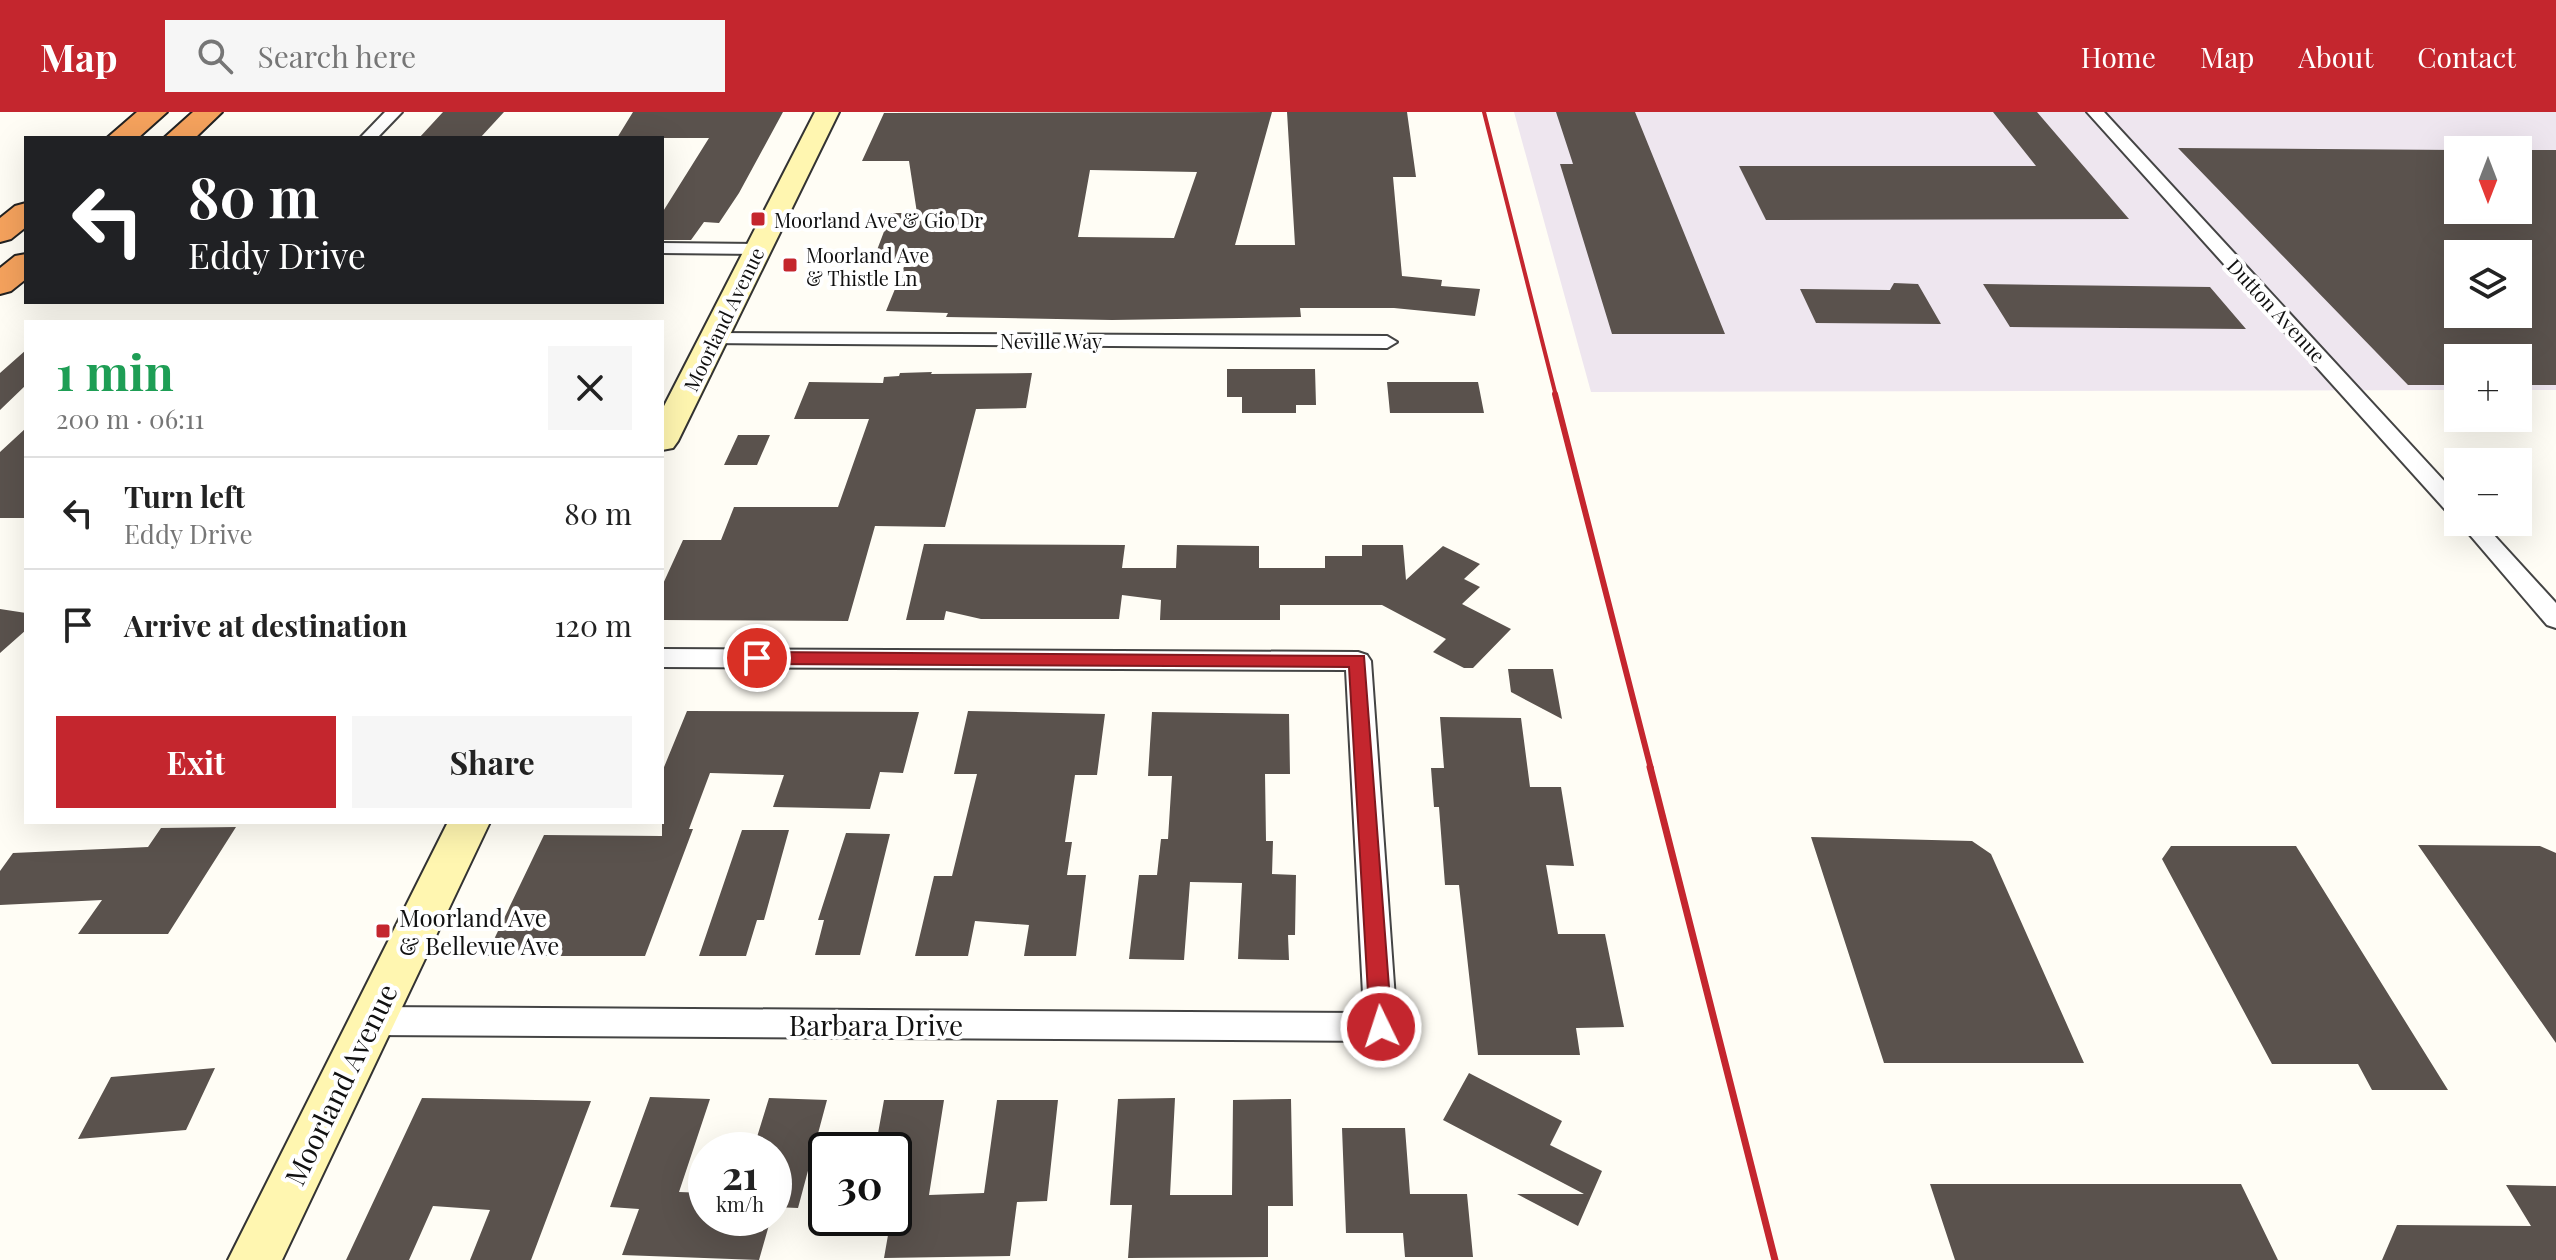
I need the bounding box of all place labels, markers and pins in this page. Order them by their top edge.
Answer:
place label: Moorland Ave & Gio Dr [774,206,983,233]
marker: Moorland Ave & Gio Dr [749,210,767,228]
place label: Moorland Ave & Thistle Ln [806,241,929,291]
marker: Moorland Ave & Thistle Ln [781,256,799,274]
pin [723,624,791,692]
place label: Moorland Ave & Bellevue Ave [399,901,559,961]
marker: Moorland Ave & Bellevue Ave [374,922,392,940]

